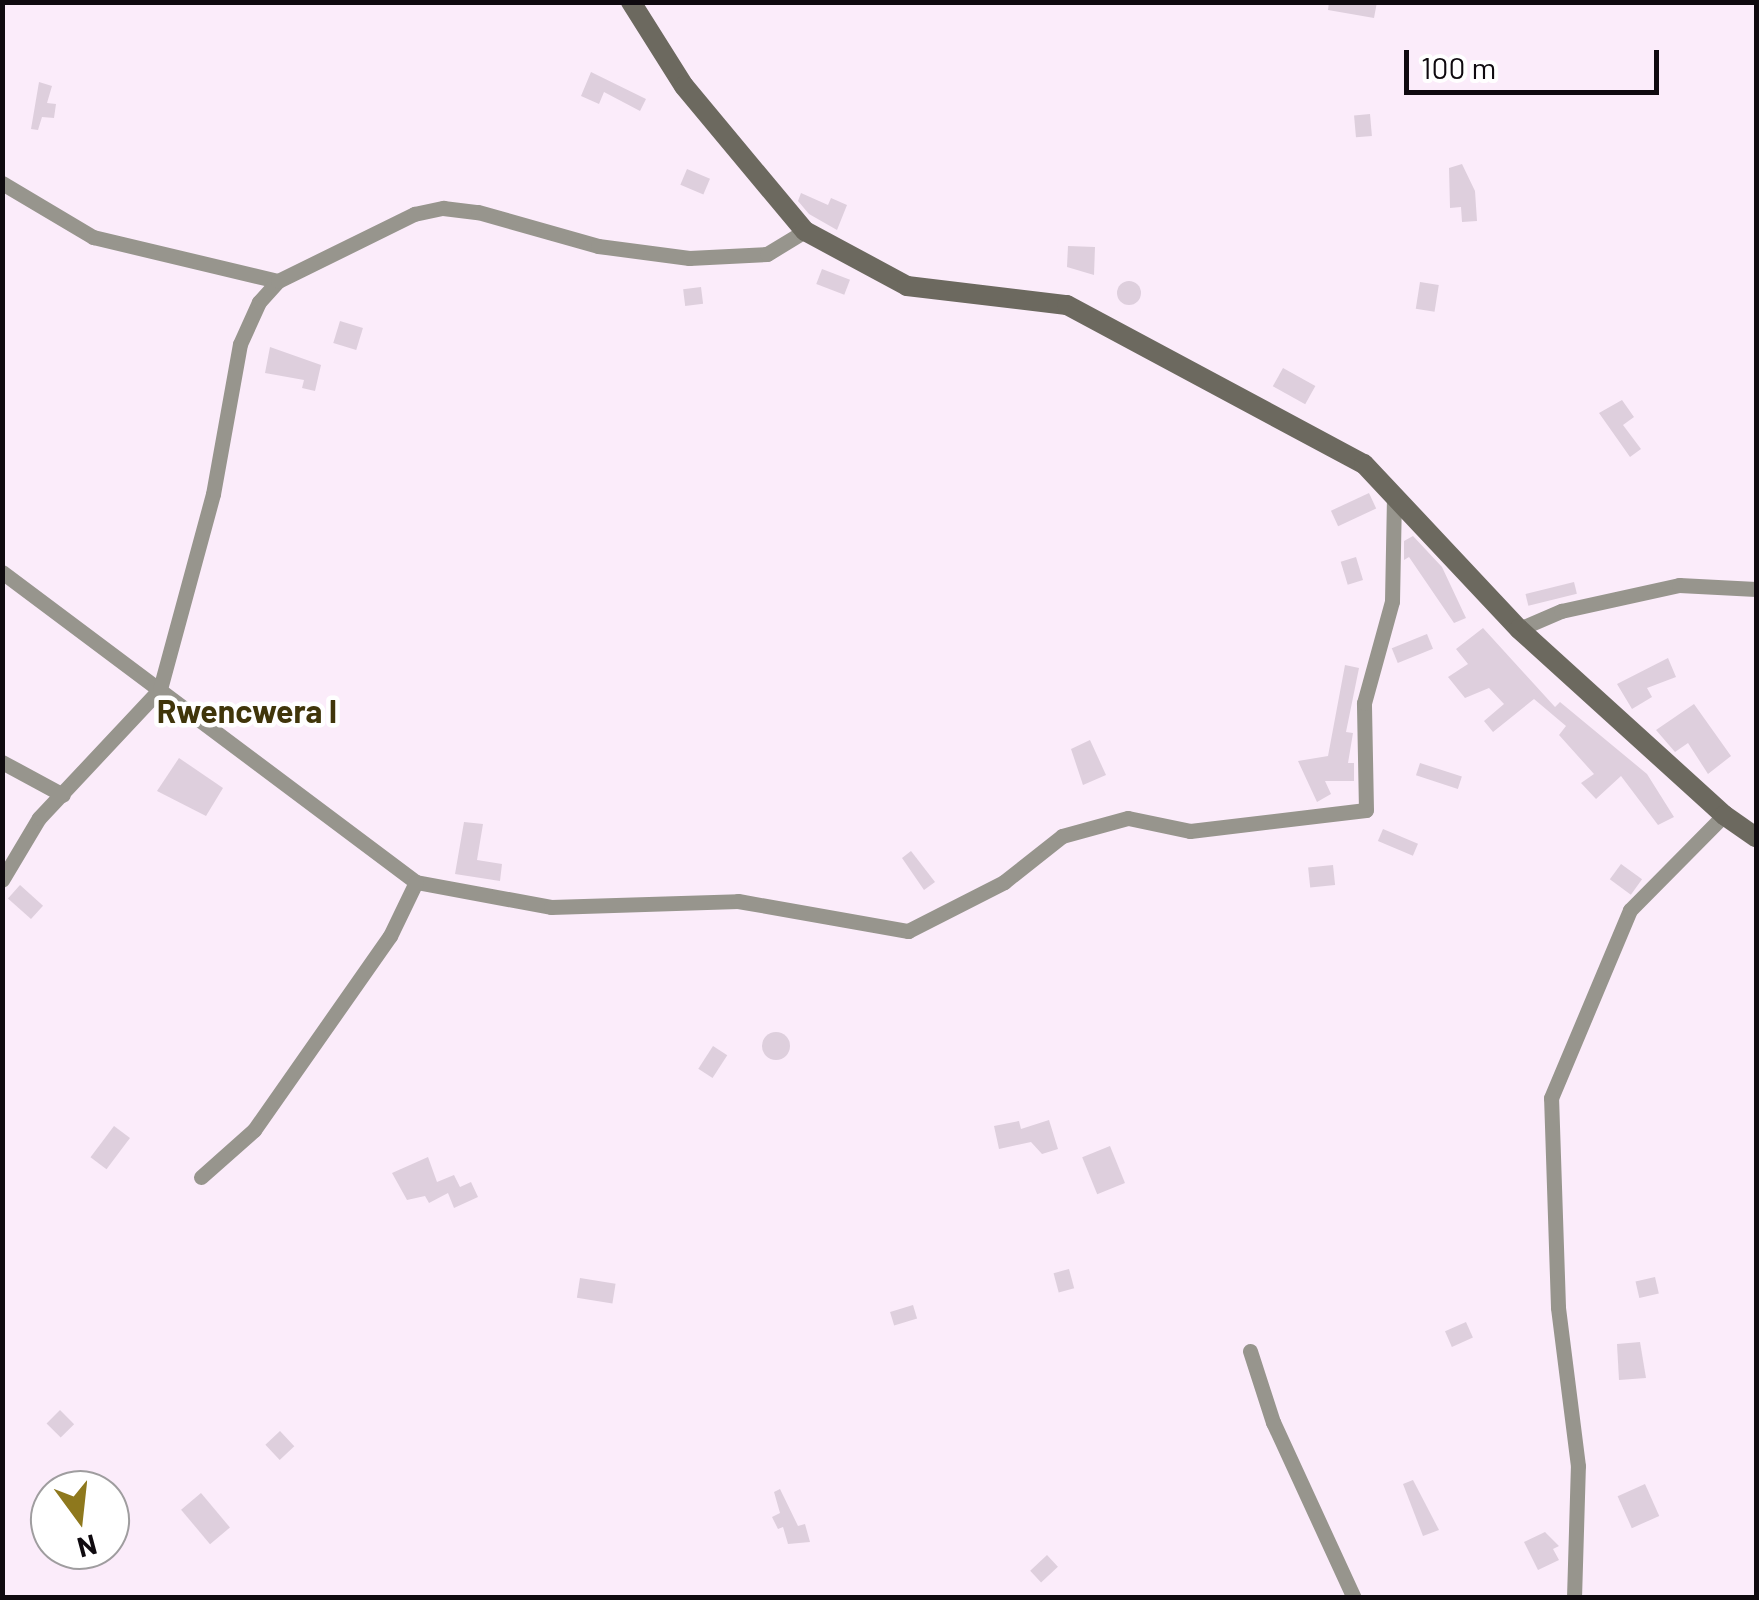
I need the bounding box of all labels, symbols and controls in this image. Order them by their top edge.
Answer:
scale bar [1409,30,1664,92]
text: 100 m [1421,49,1496,85]
district label: Rwencwera I [157,691,337,729]
north arrow [30,1470,130,1570]
text: N [74,1528,101,1566]

